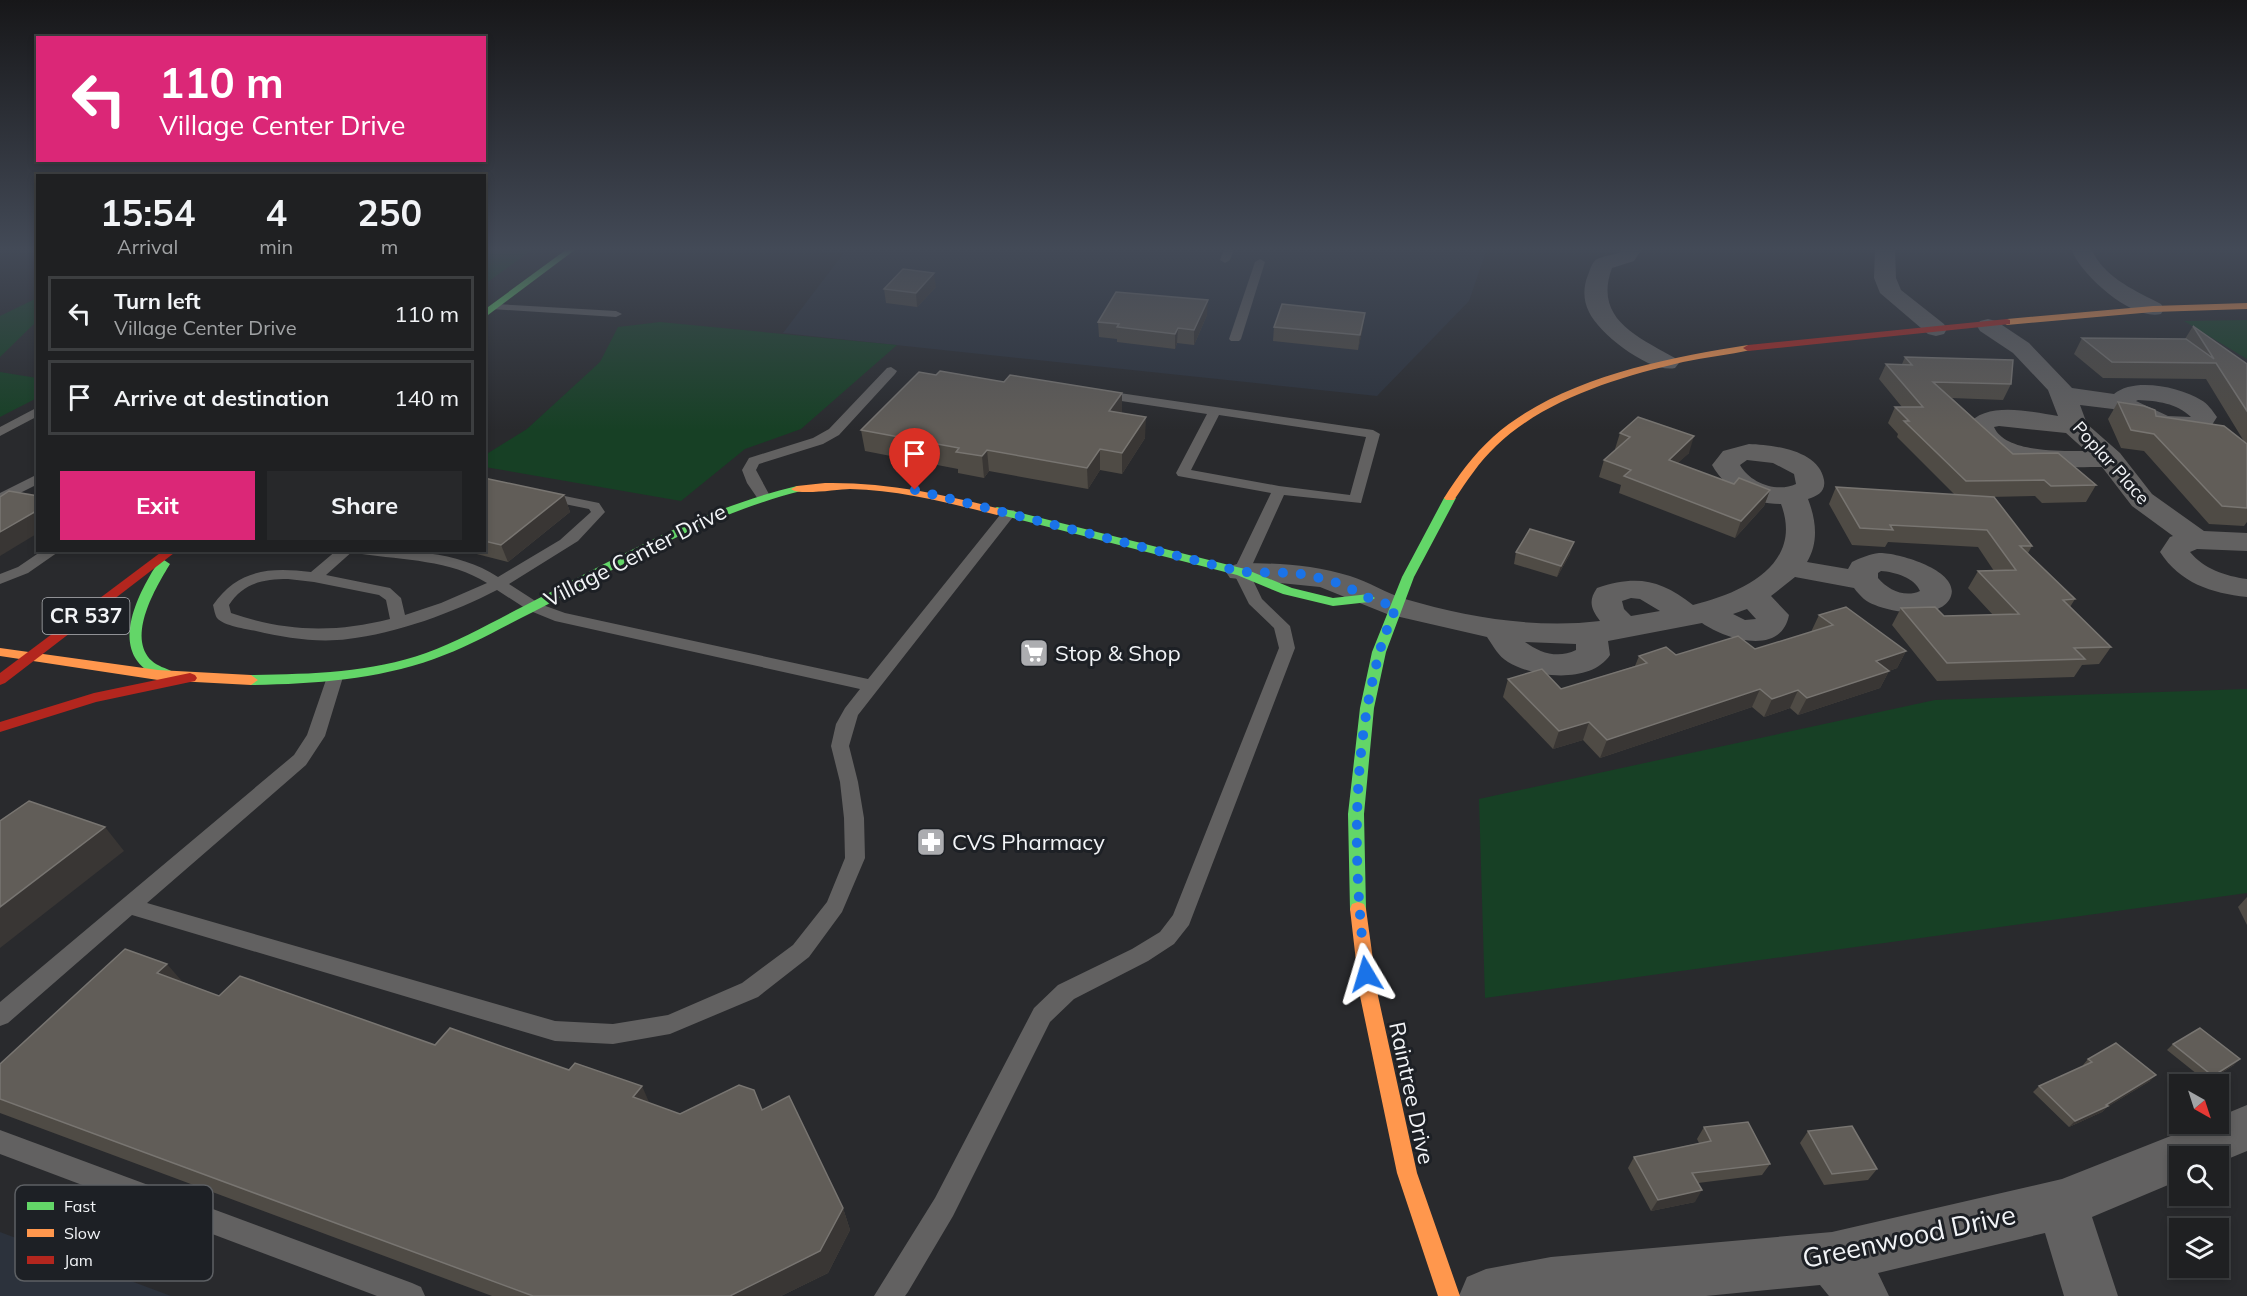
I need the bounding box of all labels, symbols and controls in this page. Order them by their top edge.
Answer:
text: 110 m [159,56,284,109]
icon: left [60,60,138,138]
text: Village Center Drive [159,108,405,142]
text: 15:54 [100,190,195,235]
text: 4 [265,190,287,235]
text: 250 [357,190,422,235]
text: Arrival [117,234,178,259]
text: min [259,234,293,259]
text: m [381,234,398,259]
text: Turn left [114,287,201,315]
icon: left [63,297,96,330]
text: 110 m [394,300,459,328]
text: Village Center Drive [114,315,297,340]
icon: arrive [63,381,96,414]
text: Arrive at destination [114,384,329,412]
text: 140 m [394,384,459,412]
street label: Poplar Place [2068,416,2155,509]
pin [889,428,940,490]
icon: arrive [898,437,931,470]
button: Exit [60,471,255,540]
button: Share [267,471,462,540]
street label: Village Center Drive [539,497,731,613]
road number: CR 537 [42,598,130,634]
supermarket icon: Stop & Shop [1018,637,1050,669]
place label: Stop & Shop [1055,639,1181,667]
pharmacy icon: CVS Pharmacy [915,826,947,858]
place label: CVS Pharmacy [952,828,1105,856]
position arrow [1334,942,1398,1006]
street label: Raintree Drive [1383,1019,1441,1167]
north arrow [2169,1074,2229,1134]
map controls [2169,1074,2229,1278]
button: search [2169,1146,2229,1206]
legend [15,1185,213,1281]
text: Fast [64,1196,96,1216]
street label: Greenwood Drive [1799,1197,2018,1275]
button: layers [2169,1218,2229,1278]
text: Slow [64,1223,101,1243]
text: Jam [64,1250,93,1270]

